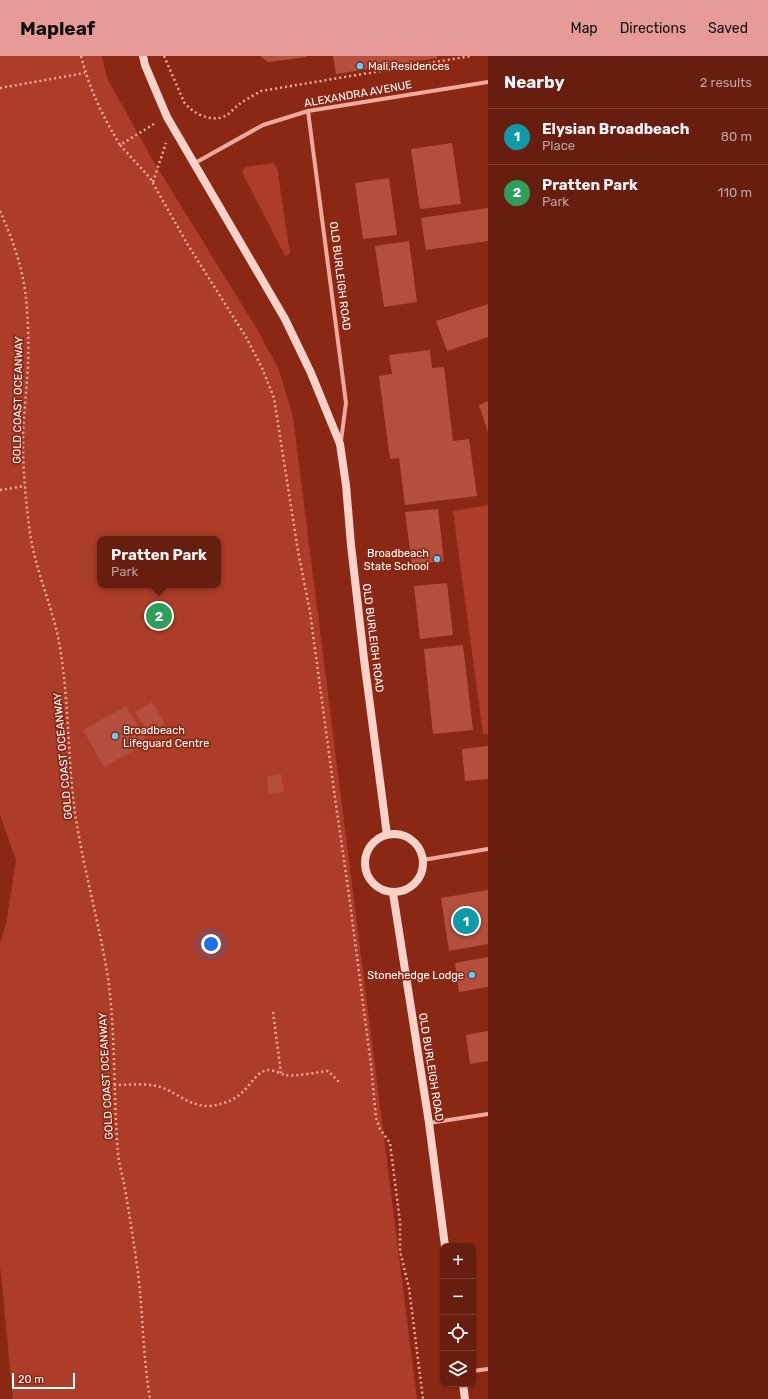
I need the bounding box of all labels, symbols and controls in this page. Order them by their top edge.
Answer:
text: Mapleaf [20,17,95,40]
text: Map [571,20,598,37]
text: Directions [620,20,686,37]
text: Saved [708,20,748,37]
place label: Mali Residences [368,60,450,73]
marker: Mali Residences [355,61,365,71]
text: Nearby [504,72,565,92]
text: 2 results [700,75,752,90]
street label: ALEXANDRA AVENUE [303,78,413,110]
text: Elysian Broadbeach [542,120,689,138]
text: 1 [514,129,520,144]
text: 80 m [721,129,752,144]
text: Place [542,138,575,153]
text: Pratten Park [542,176,638,194]
text: 2 [513,185,521,200]
text: 110 m [718,185,752,200]
text: Park [542,194,569,209]
street label: OLD BURLEIGH ROAD [327,221,353,331]
street label: GOLD COAST OCEANWAY [10,336,26,464]
popup [97,536,221,588]
text: Pratten Park [111,546,207,564]
place label: Broadbeach State School [364,547,429,573]
marker: Broadbeach State School [432,554,442,564]
text: Park [111,564,138,579]
street label: OLD BURLEIGH ROAD [360,583,386,693]
pin: 2 [146,601,172,631]
street label: GOLD COAST OCEANWAY [51,692,75,820]
place label: Broadbeach Lifeguard Centre [123,724,209,750]
marker: Broadbeach Lifeguard Centre [110,731,120,741]
pin: 1 [453,906,479,936]
your location [201,934,221,954]
place label: Stonehedge Lodge [367,969,464,982]
marker: Stonehedge Lodge [467,970,477,980]
street label: GOLD COAST OCEANWAY [96,1012,116,1140]
street label: OLD BURLEIGH ROAD [416,1012,446,1122]
map controls [440,1243,476,1387]
button: + [440,1243,476,1279]
button: − [440,1279,476,1315]
button: locate [440,1315,476,1351]
button: layers [440,1351,476,1387]
scale bar [12,1371,75,1390]
text: 20 m [18,1373,44,1386]

